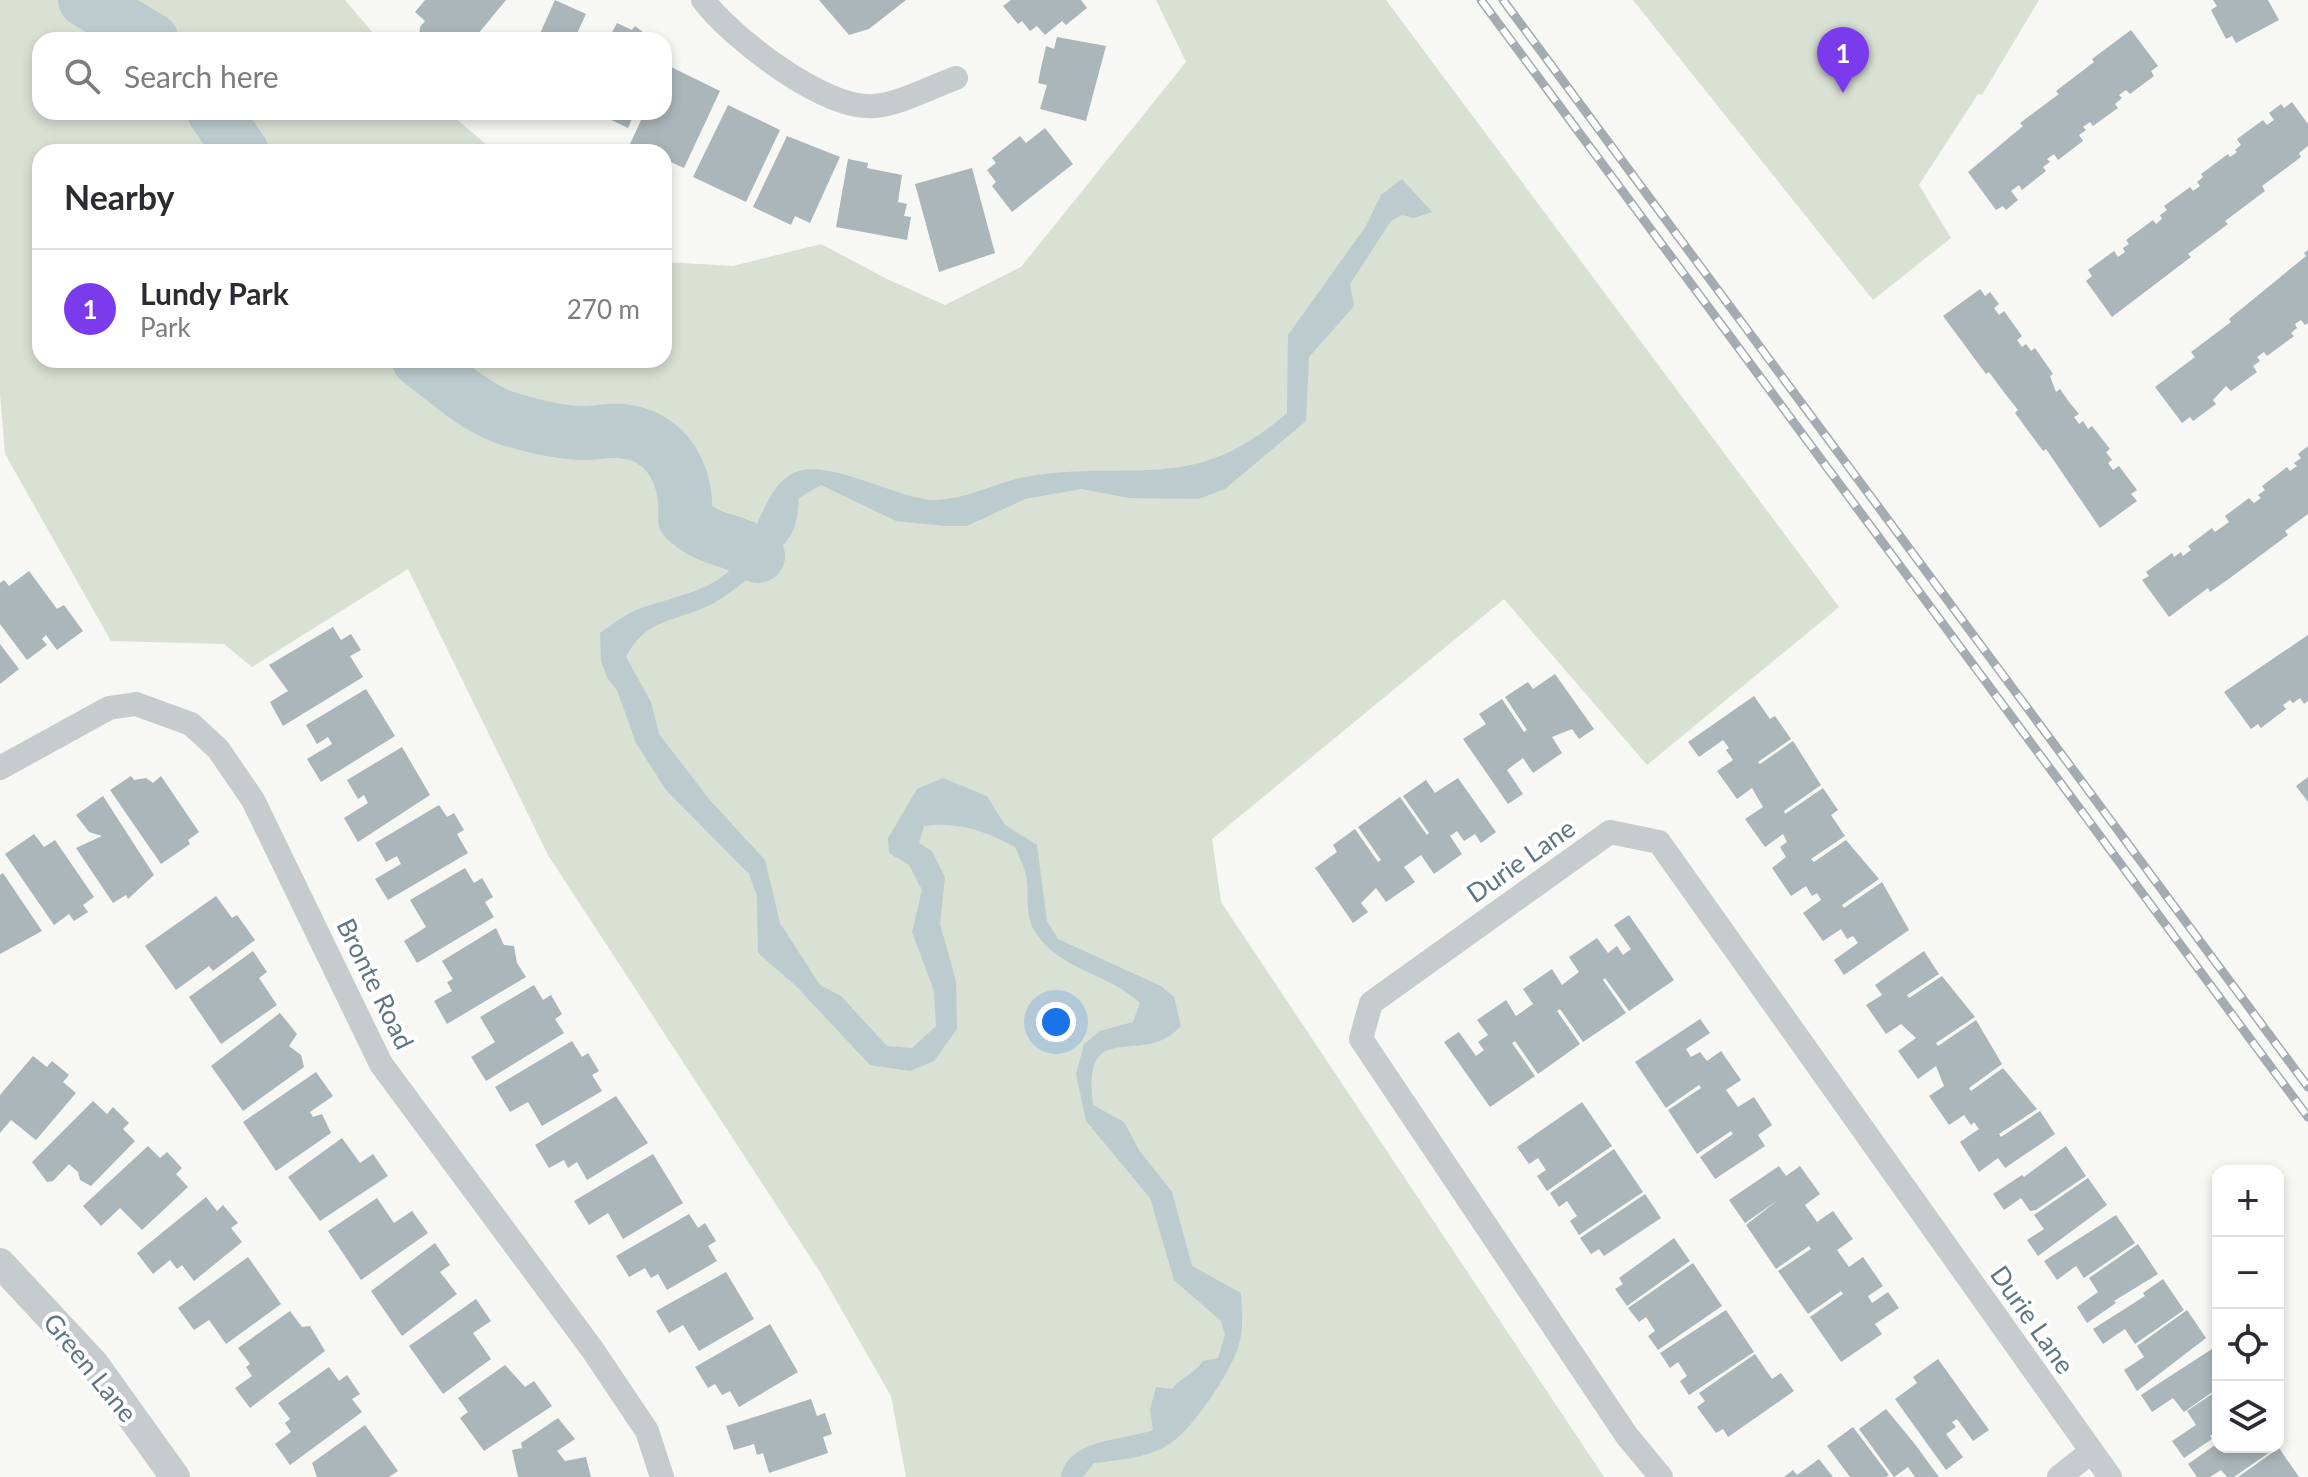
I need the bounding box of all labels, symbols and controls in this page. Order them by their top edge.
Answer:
pin: 1 [1817,27,1869,93]
search box [32,32,672,120]
icon: search [60,54,104,98]
text: Search here [124,58,279,94]
text: Nearby [64,176,175,217]
text: Lundy Park [140,275,289,311]
text: 1 [82,293,98,325]
text: 270 m [567,293,640,325]
text: Park [140,311,191,343]
street label: Durie Lane [1460,811,1581,909]
street label: Bronte Road [330,913,421,1054]
your location [1036,1002,1076,1042]
map controls [2212,1165,2284,1453]
button: + [2212,1165,2284,1237]
button: − [2212,1237,2284,1309]
street label: Durie Lane [1984,1259,2082,1380]
street label: Green Lane [37,1306,144,1428]
button: locate [2212,1309,2284,1381]
button: layers [2212,1381,2284,1453]

